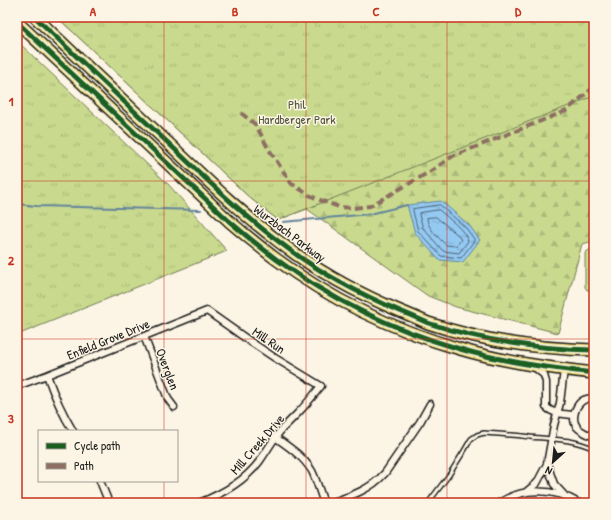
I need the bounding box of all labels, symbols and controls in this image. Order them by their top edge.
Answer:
text: A [90,2,97,20]
text: B [232,2,239,20]
text: C [372,2,380,20]
text: D [515,2,522,20]
text: 1 [9,92,14,110]
park label: Phil Hardberger Park [258,95,336,128]
street label: Wurzbach Parkway [250,200,330,266]
text: 2 [8,251,15,269]
street label: Enfield Grove Drive [64,314,152,364]
street label: Mill Run [249,322,289,358]
street label: Overglen [152,346,184,392]
text: 3 [8,409,14,427]
street label: Mill Creek Drive [226,410,288,478]
legend [38,430,178,482]
text: Cycle path [74,437,120,454]
north arrow [533,442,573,482]
text: Path [74,457,94,474]
text: N [543,463,554,478]

